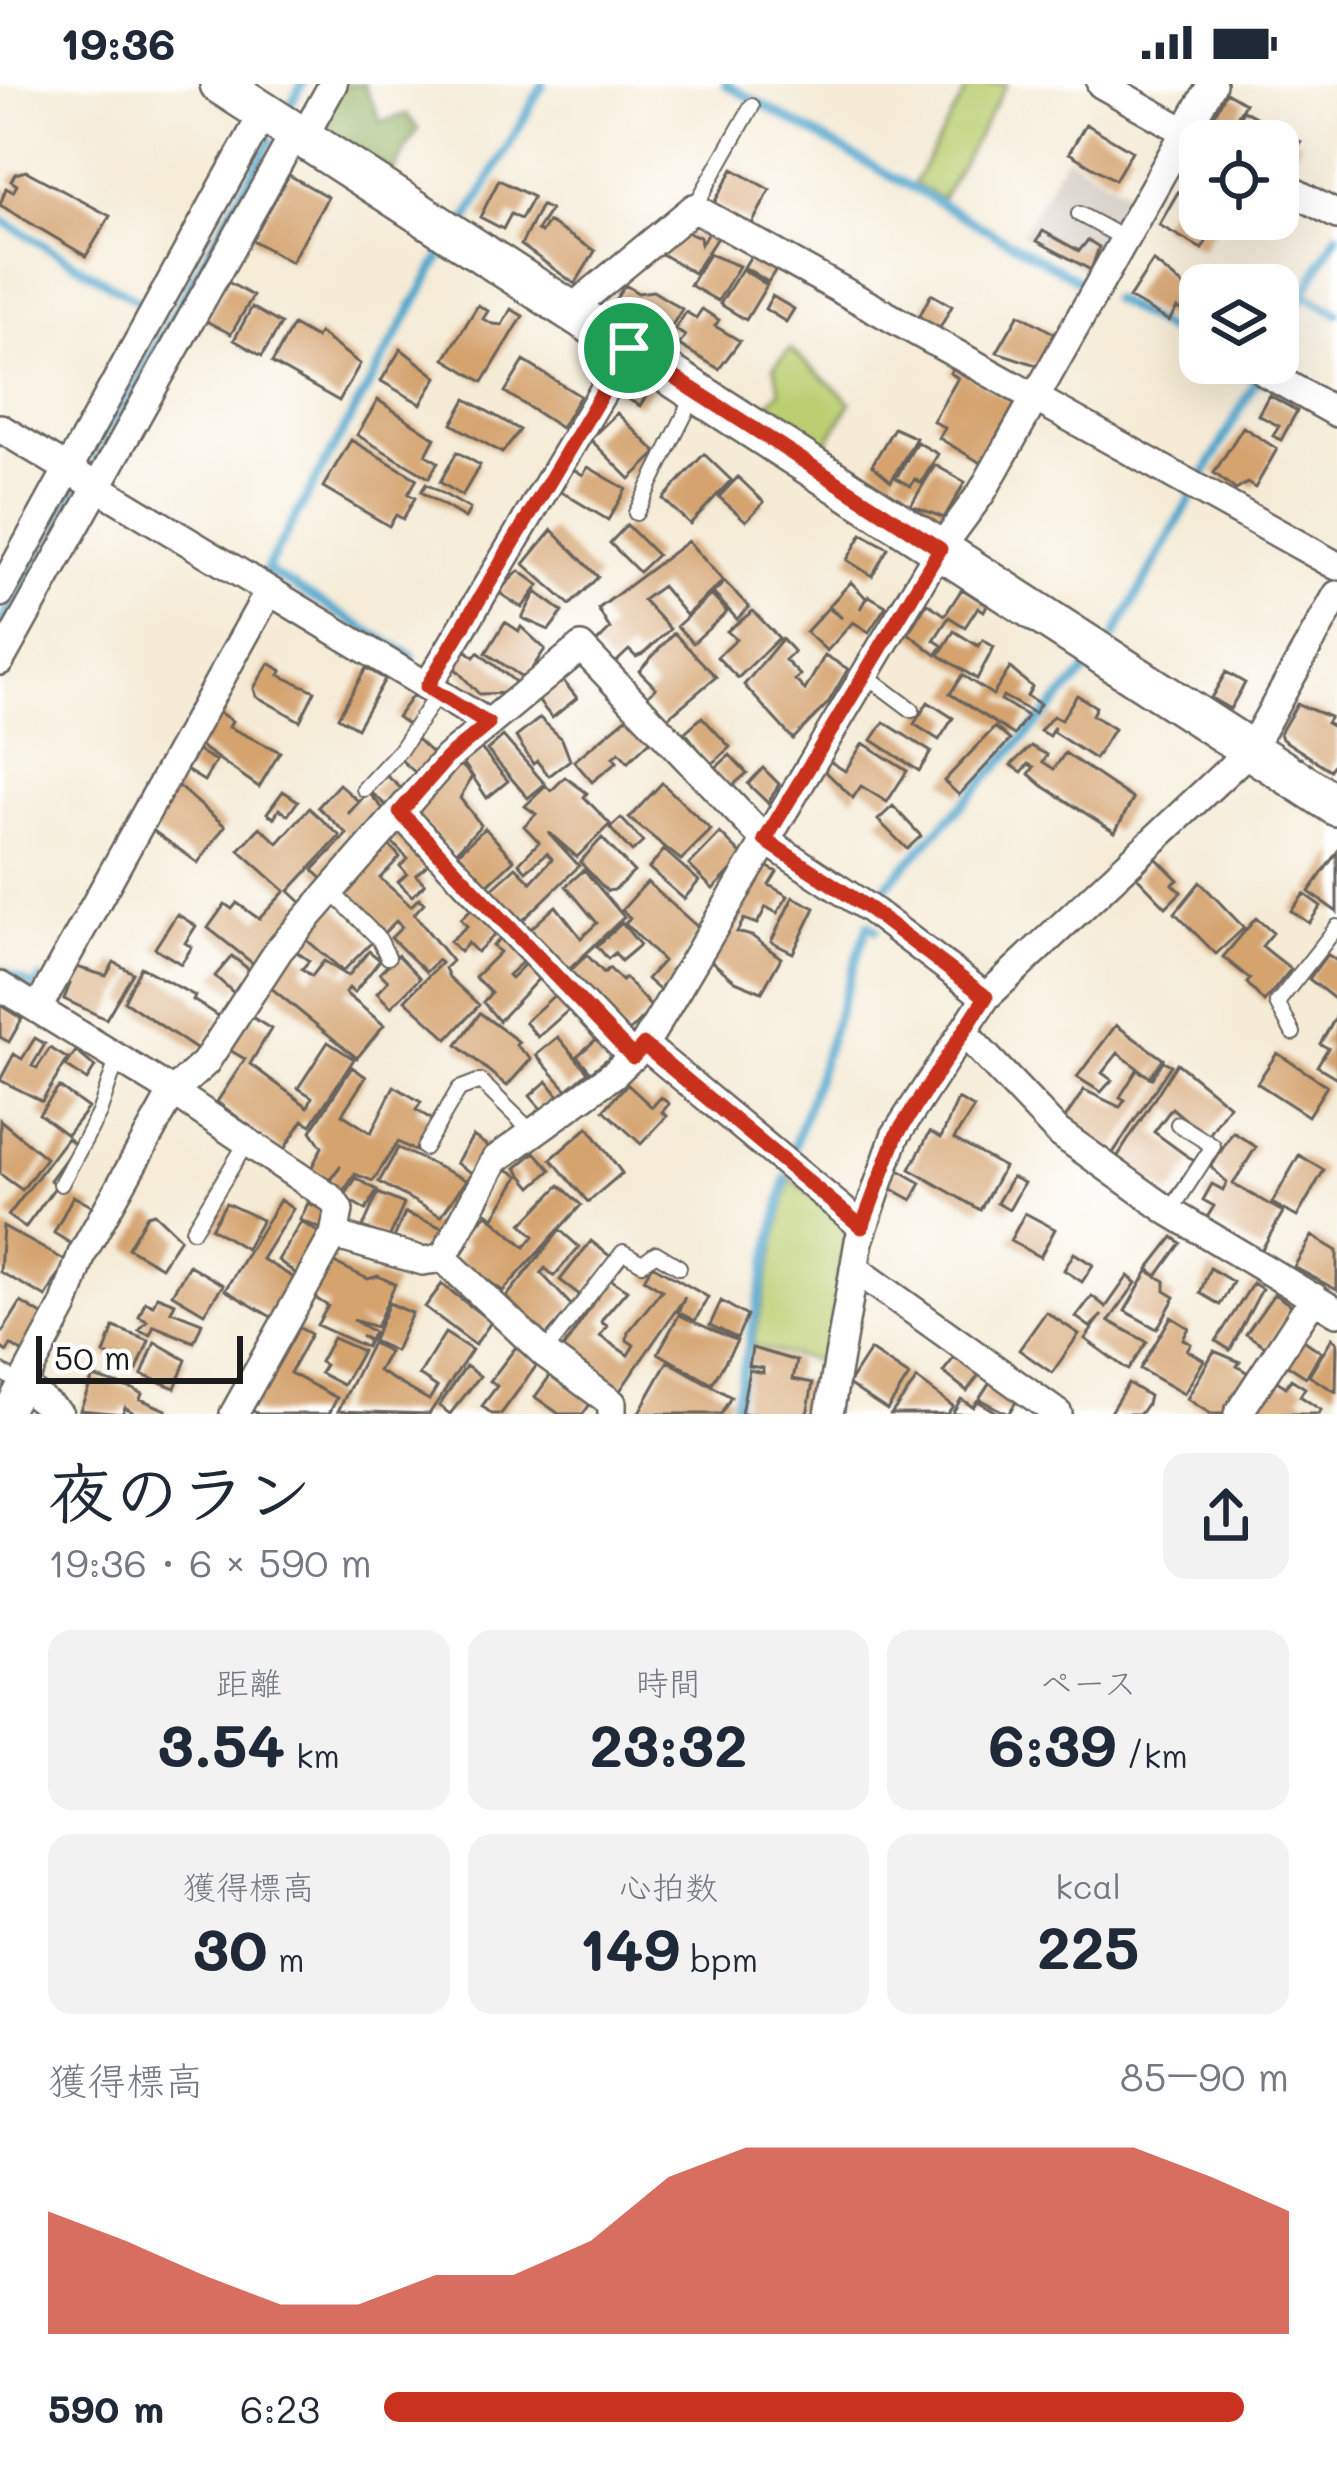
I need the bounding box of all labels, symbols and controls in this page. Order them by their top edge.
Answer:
text: 19:36 [60,13,175,71]
map controls [1179,120,1299,384]
button: locate [1179,120,1299,240]
button: layers [1179,264,1299,384]
pin [578,297,680,399]
icon: arrive [596,315,662,381]
scale bar [36,1330,243,1383]
text: 50 m [54,1335,130,1378]
text: 夜のラン [48,1448,312,1534]
button: share [1163,1453,1289,1579]
text: 19:36 · 6 × 590 m [48,1536,372,1587]
text: 距離 [216,1660,282,1703]
text: 時間 [635,1660,701,1703]
text: ペース [1040,1660,1137,1703]
text: 3.54 [158,1705,285,1783]
text: 23:32 [589,1705,748,1783]
text: 6:39 [989,1705,1116,1783]
text: km [285,1733,340,1776]
text: /km [1116,1733,1188,1776]
text: 獲得標高 [183,1864,315,1907]
text: 心拍数 [619,1864,718,1907]
text: kcal [1055,1864,1121,1907]
text: 225 [1037,1907,1139,1985]
text: 30 [193,1909,268,1987]
text: 149 [579,1909,680,1987]
text: m [268,1937,305,1980]
text: bpm [680,1937,758,1980]
text: 85–90 m [1120,2050,1289,2101]
text: 獲得標高 [48,2054,204,2105]
text: 590 m [48,2382,164,2433]
text: 6:23 [240,2382,320,2433]

